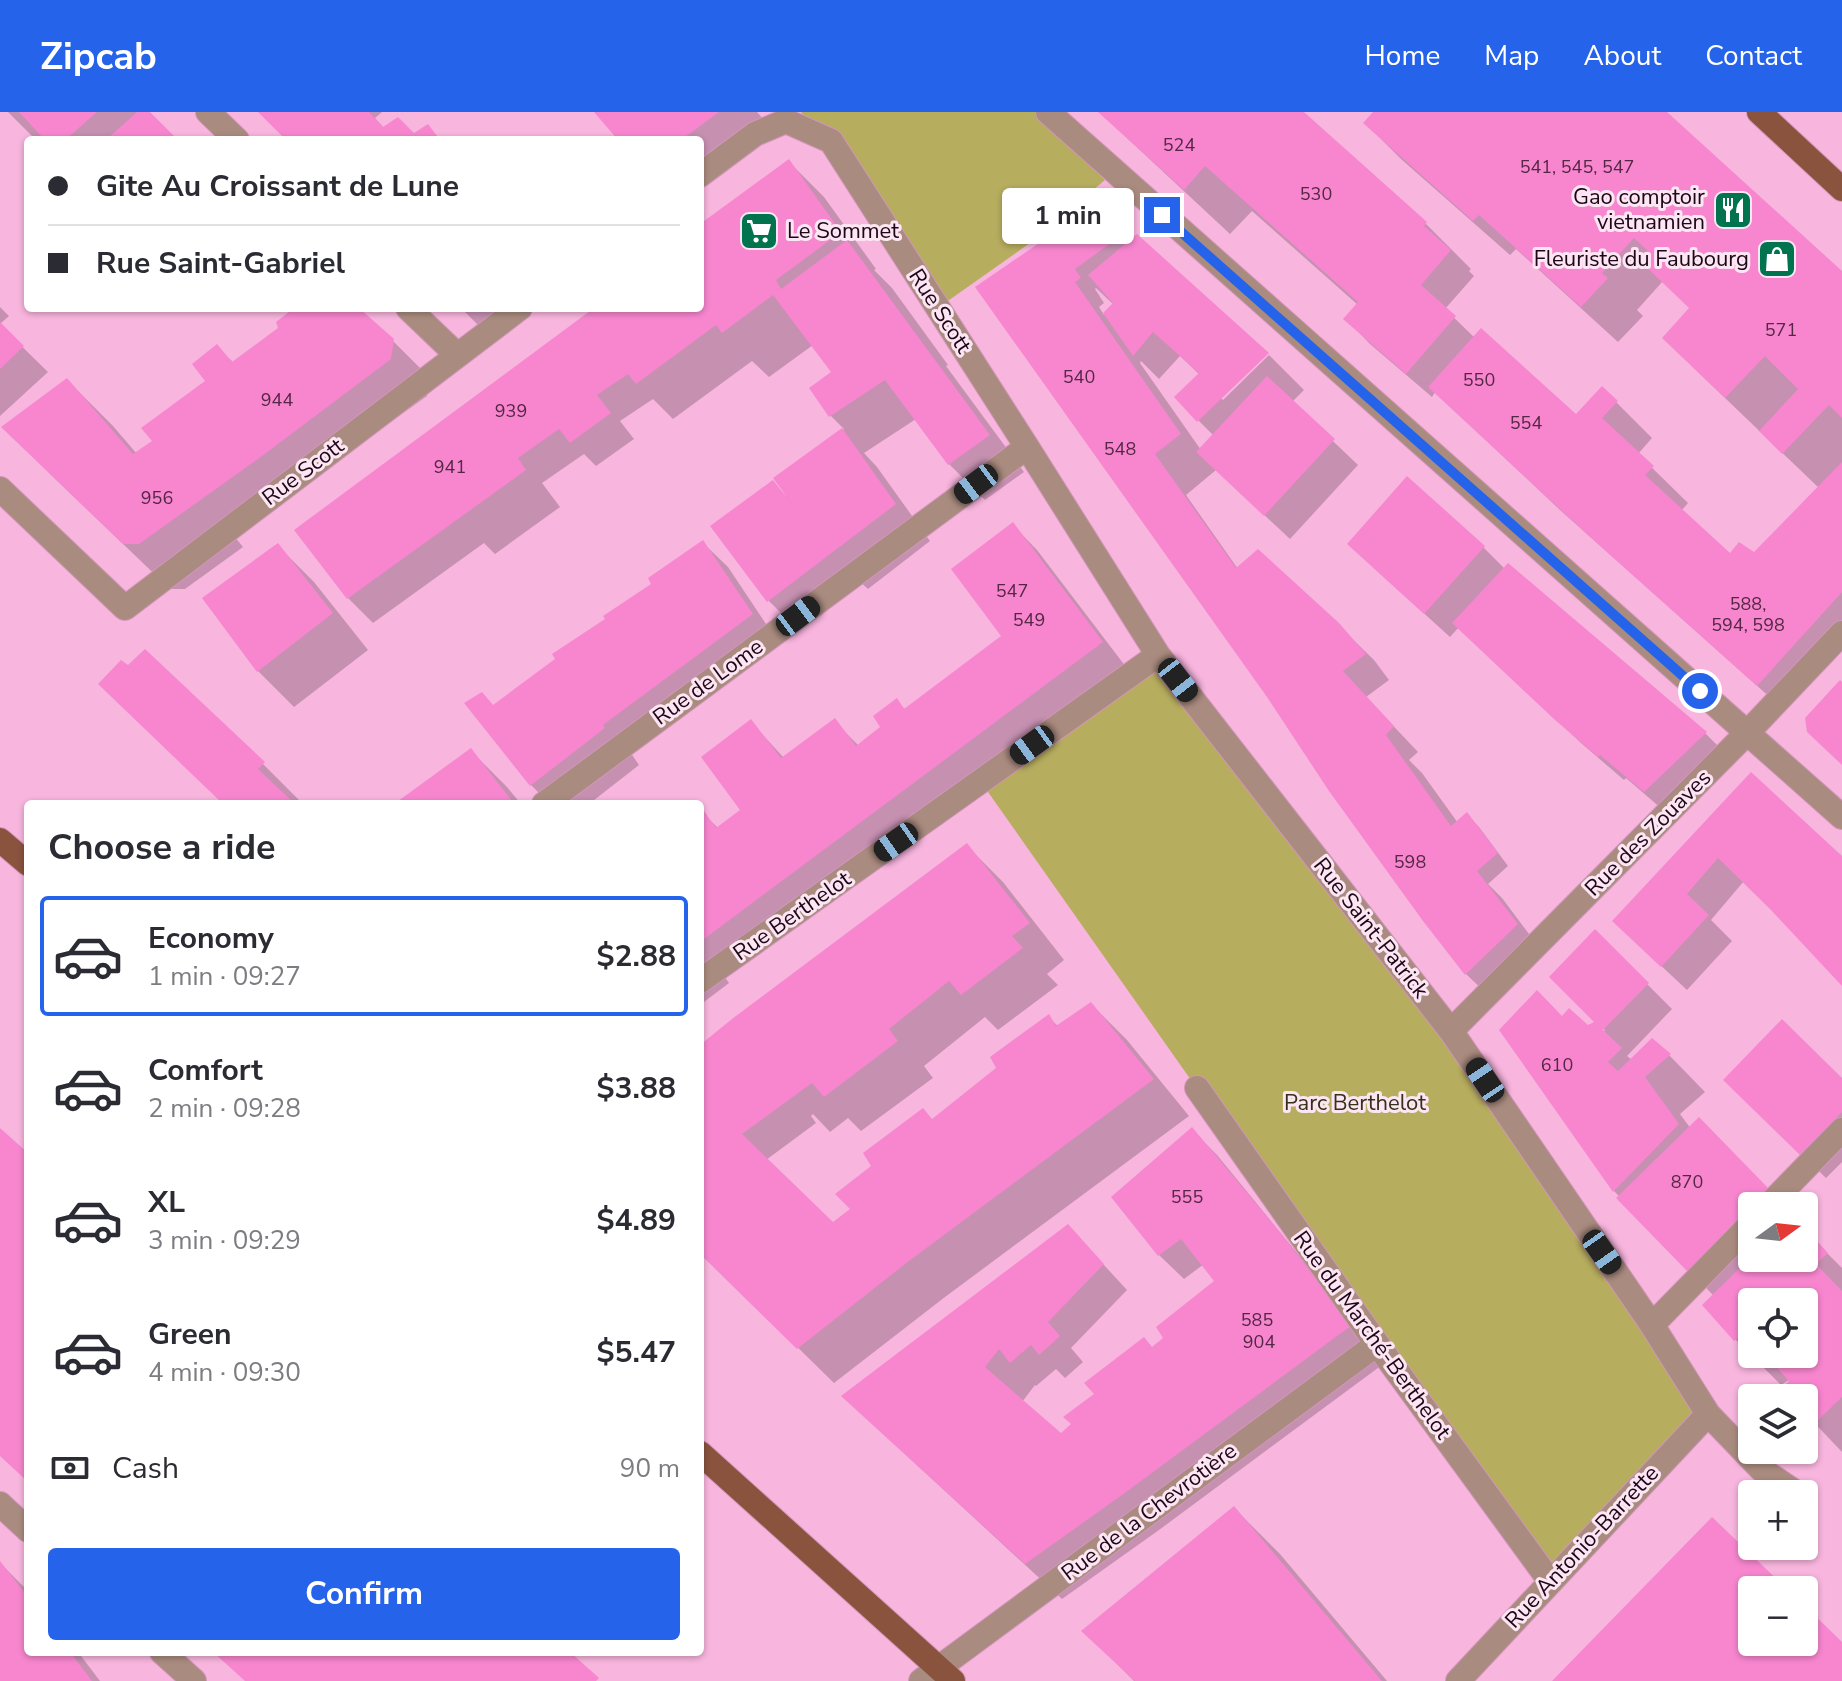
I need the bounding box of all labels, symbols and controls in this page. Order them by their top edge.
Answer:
text: Zipcab [40,31,157,82]
text: Home [1365,37,1440,75]
text: Map [1484,37,1539,75]
text: About [1583,37,1661,75]
text: Contact [1705,37,1802,75]
house number: 524 [1163,133,1195,157]
house number: 541, 545, 547 [1520,155,1634,179]
text: Gite Au Croissant de Lune [96,166,459,207]
house number: 530 [1300,182,1332,206]
place label: Gao comptoir vietnamien [1573,182,1705,237]
callout: 1 min [1002,187,1134,243]
restaurant icon: Gao comptoir vietnamien [1712,189,1754,231]
route end [1144,197,1180,233]
text: 1 min [1034,198,1102,233]
supermarket icon: Le Sommet [738,210,780,252]
place label: Le Sommet [787,216,899,246]
shop icon: Fleuriste du Faubourg [1756,238,1798,280]
text: Rue Saint-Gabriel [96,243,345,284]
place label: Fleuriste du Faubourg [1534,244,1749,274]
street label: Rue Scott [902,263,979,359]
house number: 571 [1765,318,1797,342]
house number: 540 [1063,365,1095,389]
house number: 550 [1463,368,1495,392]
house number: 944 [261,388,293,412]
house number: 939 [495,399,527,423]
house number: 554 [1510,411,1542,435]
street label: Rue Scott [256,431,350,513]
house number: 548 [1104,437,1136,461]
house number: 941 [434,455,466,479]
car [950,460,1002,508]
house number: 956 [141,486,173,510]
house number: 547 [996,579,1028,603]
car [772,592,824,640]
house number: 588, 594, 598 [1711,592,1785,637]
house number: 549 [1013,608,1045,632]
street label: Rue de Lome [647,632,769,732]
car [1154,654,1202,706]
route start [1682,673,1718,709]
car [1006,721,1058,769]
street label: Rue des Zouaves [1578,763,1718,903]
car [869,818,923,866]
text: Choose a ride [48,823,276,872]
house number: 598 [1394,850,1426,874]
street label: Rue Saint-Patrick [1307,851,1436,1005]
street label: Rue Berthelot [727,864,857,968]
text: Economy [148,918,274,959]
icon: car [52,920,124,992]
text: $2.88 [597,936,676,977]
text: 1 min · 09:27 [148,959,301,994]
text: Comfort [148,1050,263,1091]
icon: car [52,1052,124,1124]
car [1462,1053,1508,1107]
house number: 610 [1541,1053,1573,1077]
text: $3.88 [597,1068,676,1109]
park label: Parc Berthelot [1284,1088,1426,1118]
text: 2 min · 09:28 [148,1091,301,1126]
house number: 870 [1671,1170,1703,1194]
text: XL [148,1182,185,1223]
icon: car [52,1184,124,1256]
house number: 555 [1171,1185,1203,1209]
north arrow [1738,1192,1818,1272]
map controls [1738,1192,1818,1656]
text: $4.89 [597,1200,676,1241]
text: 3 min · 09:29 [148,1223,301,1258]
street label: Rue du Marché-Berthelot [1286,1225,1458,1445]
car [1578,1225,1626,1279]
button: locate [1738,1288,1818,1368]
house number: 585 [1241,1308,1273,1332]
text: Green [148,1314,232,1355]
icon: car [52,1316,124,1388]
house number: 904 [1243,1330,1275,1354]
text: $5.47 [597,1332,676,1373]
text: 4 min · 09:30 [148,1355,301,1390]
button: layers [1738,1384,1818,1464]
street label: Rue de la Chevrotière [1055,1436,1243,1588]
icon: cash [48,1446,92,1490]
text: Cash [112,1448,179,1489]
text: 90 m [620,1451,680,1486]
street label: Rue Antonio-Barrette [1498,1459,1666,1635]
button: + [1738,1480,1818,1560]
button: Confirm [48,1548,680,1640]
button: − [1738,1576,1818,1656]

